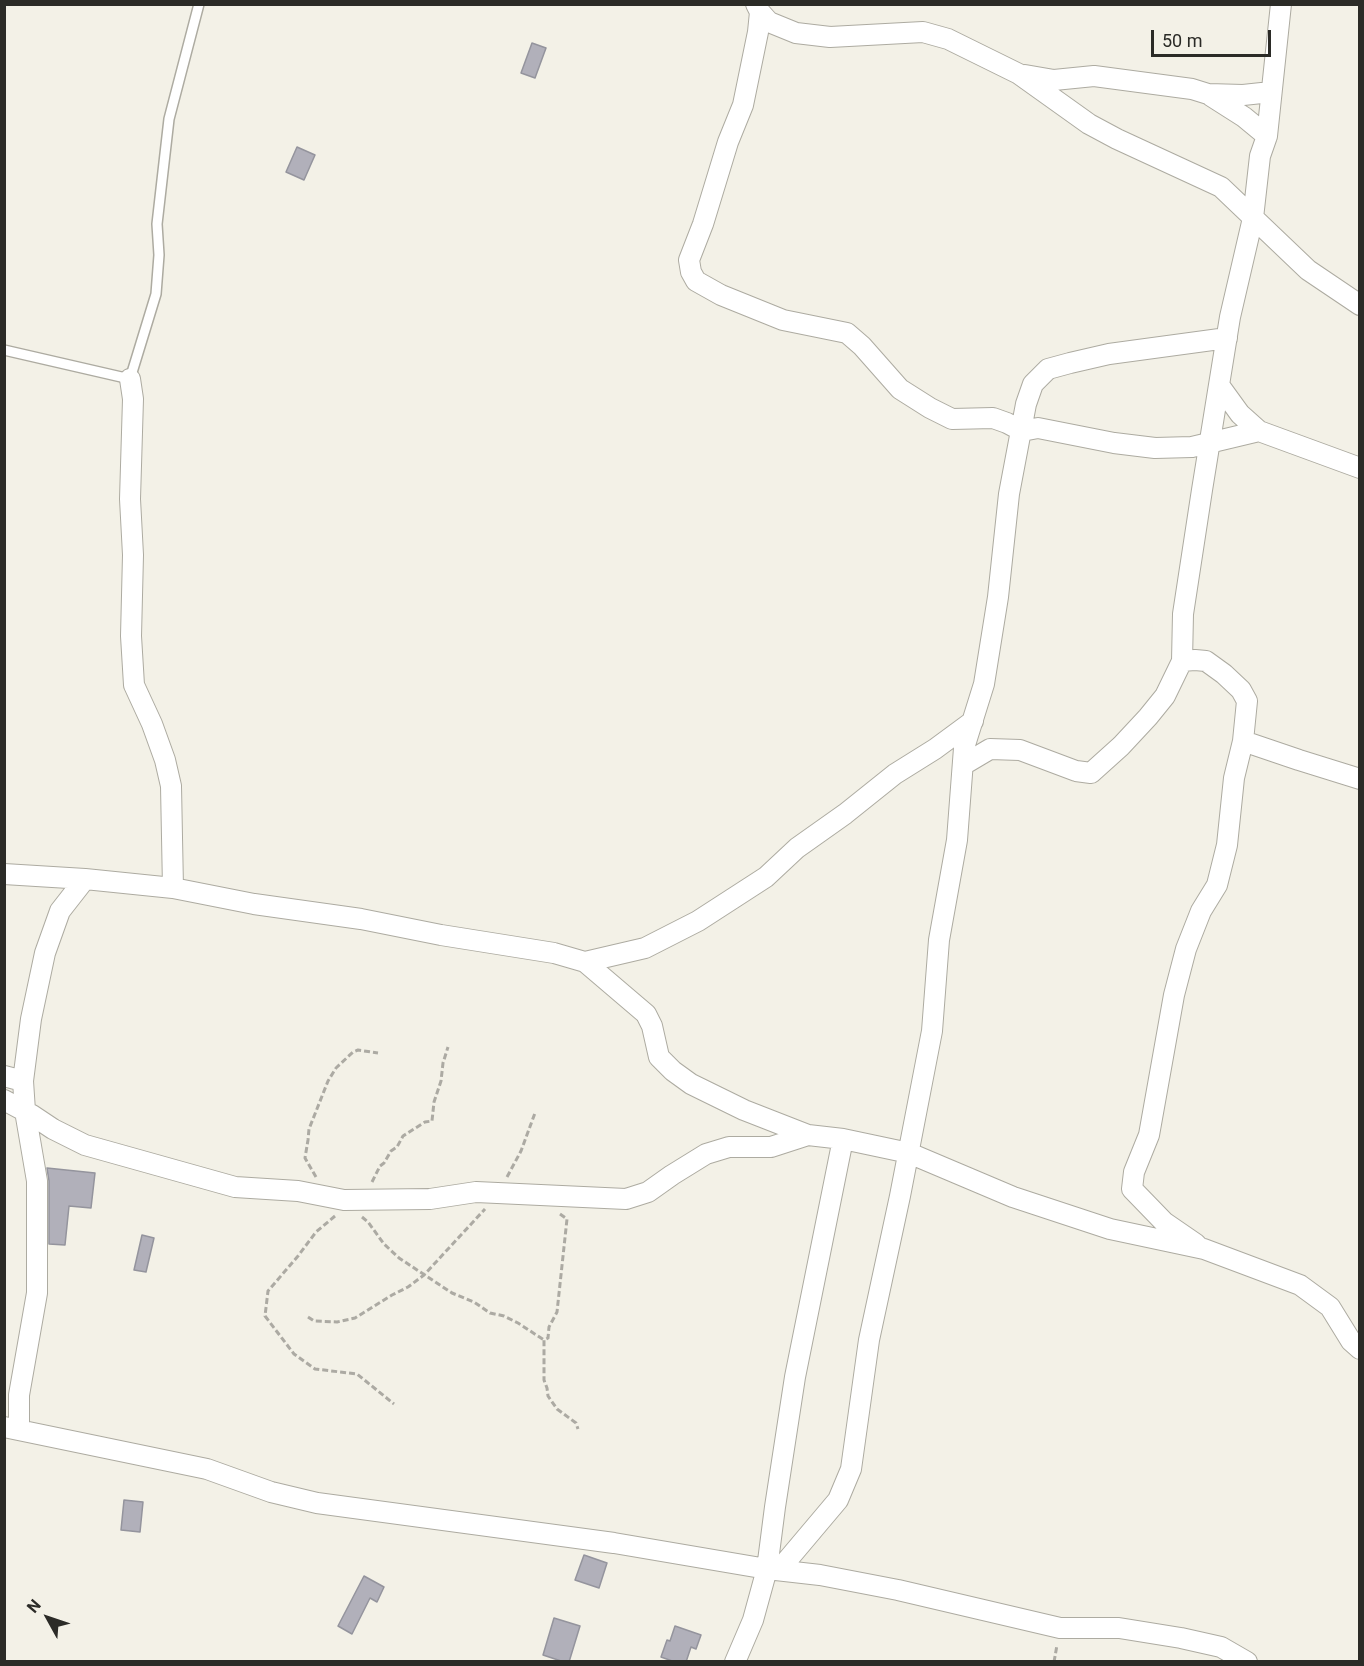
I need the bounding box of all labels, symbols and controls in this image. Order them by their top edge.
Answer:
scale bar [1154,18,1274,56]
text: 50 m [1162,30,1202,51]
north arrow [18,1588,78,1648]
text: N [23,1596,45,1617]

